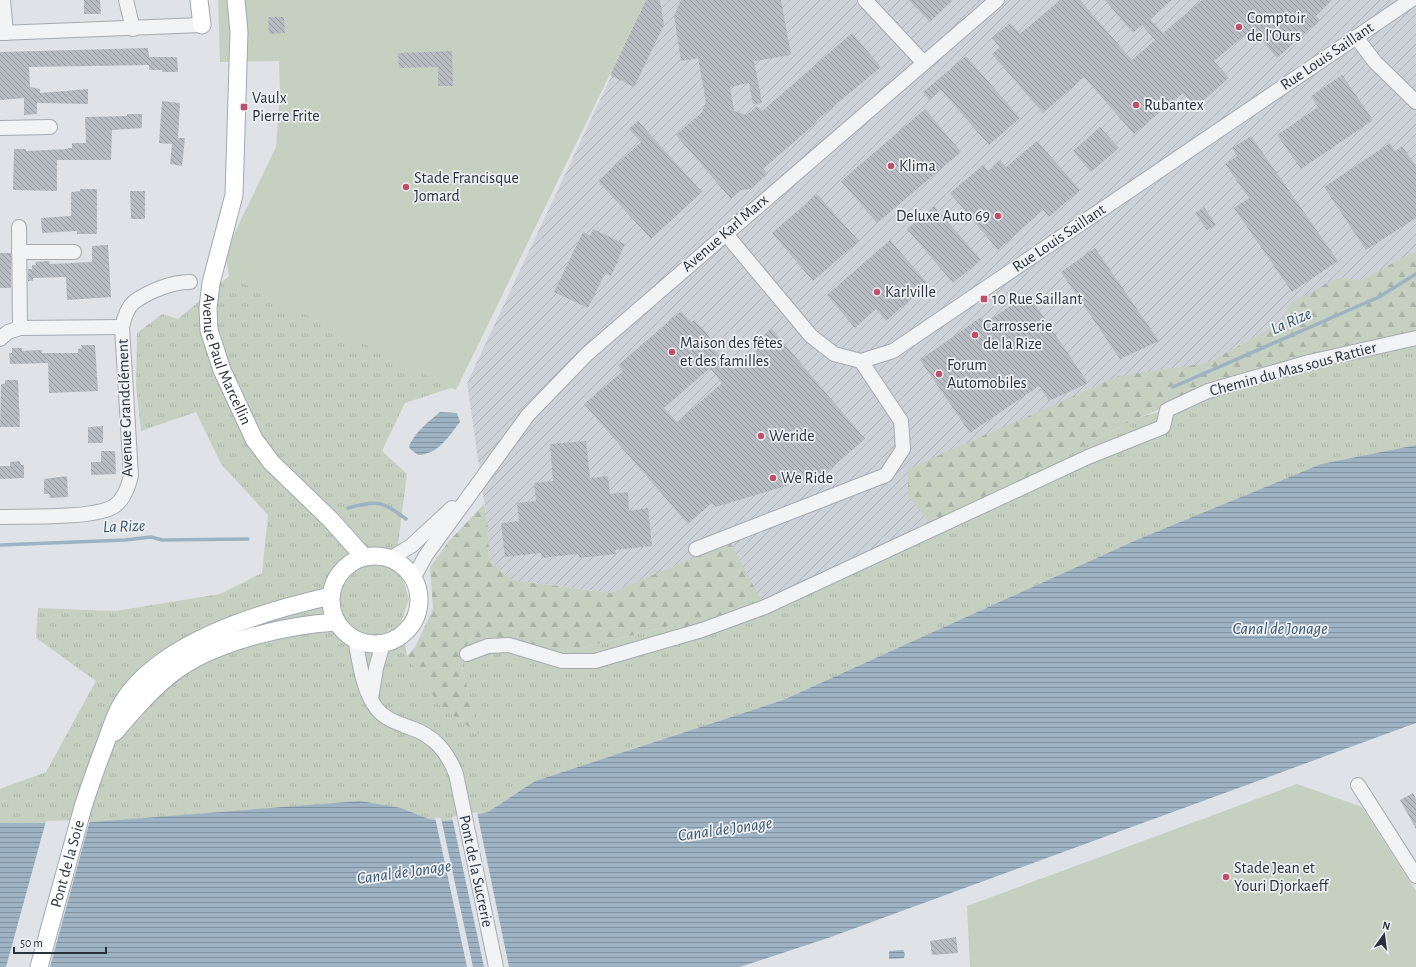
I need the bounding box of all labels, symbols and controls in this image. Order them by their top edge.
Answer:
place label: Comptoir de l'Ours [1247,10,1306,44]
street label: Rue Louis Saillant [1278,19,1376,93]
marker: Comptoir de l'Ours [1234,22,1244,32]
place label: Vaulx Pierre Frite [252,90,320,124]
place label: Rubantex [1144,97,1204,113]
marker: Rubantex [1131,100,1141,110]
marker: Vaulx Pierre Frite [239,102,249,112]
place label: Klima [899,158,936,174]
marker: Klima [886,161,896,171]
place label: Stade Francisque Jomard [414,170,519,204]
marker: Stade Francisque Jomard [401,182,411,192]
street label: Avenue Karl Marx [679,191,771,275]
street label: Rue Louis Saillant [1010,201,1108,275]
place label: Deluxe Auto 69 [896,208,990,224]
marker: Deluxe Auto 69 [993,211,1003,221]
place label: Karlville [885,284,936,300]
marker: Karlville [872,287,882,297]
place label: 10 Rue Saillant [992,291,1082,307]
street label: Avenue Paul Marcellin [200,293,254,427]
marker: 10 Rue Saillant [979,294,989,304]
water label: La Rize [1268,305,1314,337]
place label: Carrosserie de la Rize [983,318,1052,352]
marker: Carrosserie de la Rize [970,330,980,340]
place label: Maison des fêtes et des familles [680,335,783,369]
street label: Avenue Grandclément [115,339,135,477]
street label: Chemin du Mas sous Rattier [1208,339,1379,399]
marker: Maison des fêtes et des familles [667,347,677,357]
place label: Forum Automobiles [947,357,1027,391]
marker: Forum Automobiles [934,369,944,379]
place label: Weride [769,428,815,444]
marker: Weride [756,431,766,441]
place label: We Ride [781,470,833,486]
marker: We Ride [768,473,778,483]
water label: La Rize [102,517,146,535]
water label: Canal de Jonage [1232,620,1328,637]
street label: Pont de la Sucrerie [456,813,496,929]
water label: Canal de Jonage [677,814,773,844]
street label: Pont de la Soie [48,818,87,909]
water label: Canal de Jonage [356,857,452,887]
place label: Stade Jean et Youri Djorkaeff [1234,860,1329,895]
marker: Stade Jean et Youri Djorkaeff [1221,872,1231,882]
north arrow [1364,915,1404,955]
text: N [1381,920,1391,932]
scale bar [14,929,106,955]
text: 50 m [20,937,43,949]

